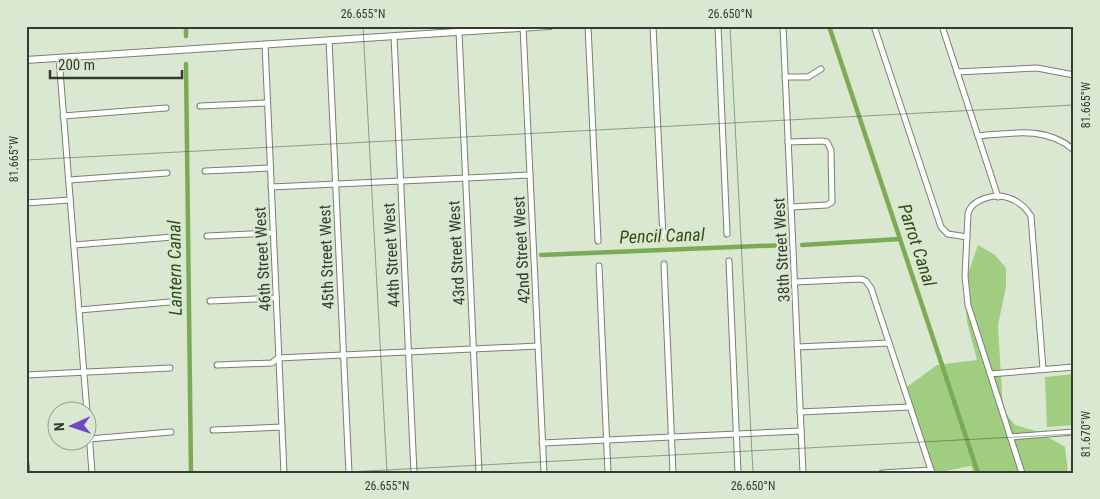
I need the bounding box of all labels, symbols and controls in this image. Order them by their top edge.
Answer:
text: 26.655°N [341,7,385,21]
text: 26.650°N [708,7,752,21]
scale bar [50,48,182,80]
text: 200 m [58,56,95,74]
text: 81.665°W [1079,82,1093,128]
text: 81.665°W [7,136,21,182]
street label: 42nd Street West [509,195,534,304]
street label: 38th Street West [769,197,794,303]
street label: 43rd Street West [444,200,469,306]
water label: Parrot Canal [894,201,941,290]
street label: 44th Street West [379,202,404,308]
street label: 45th Street West [315,204,338,310]
street label: 46th Street West [250,206,275,312]
water label: Lantern Canal [163,219,186,316]
water label: Pencil Canal [619,223,706,247]
north arrow [48,402,98,452]
text: 81.670°W [1079,411,1093,457]
text: N [51,422,67,431]
text: 26.655°N [365,479,409,493]
text: 26.650°N [731,479,775,493]

